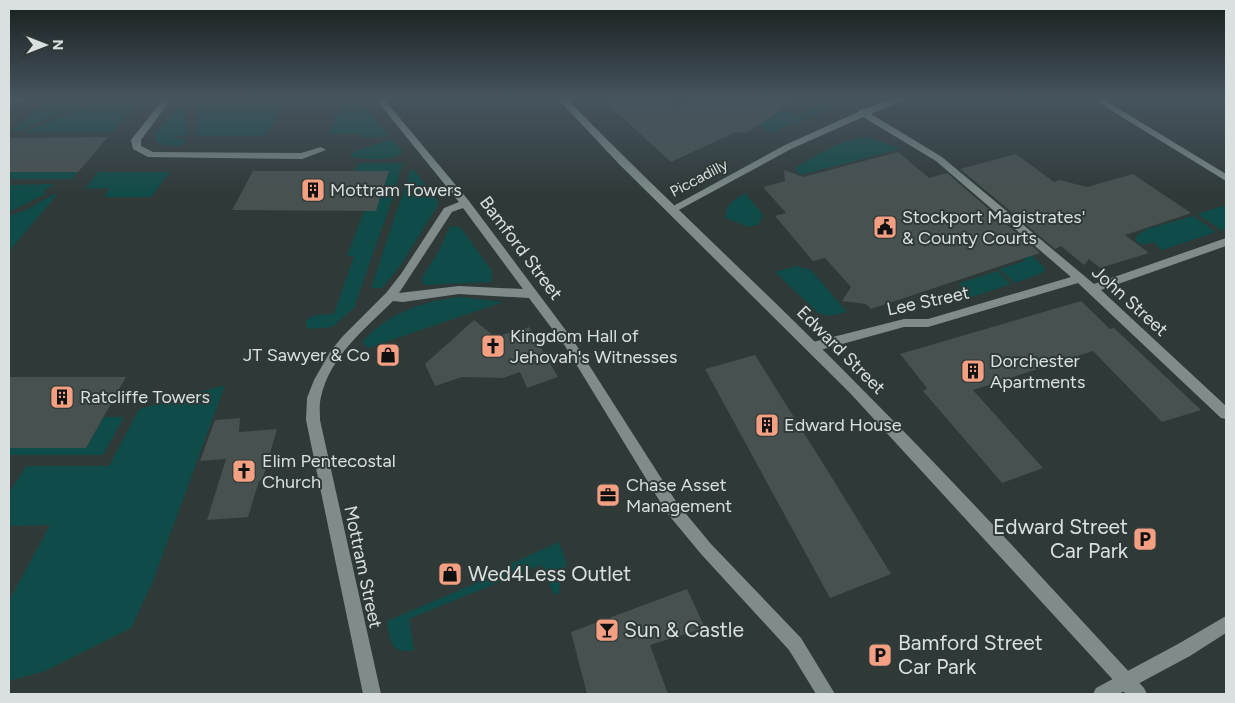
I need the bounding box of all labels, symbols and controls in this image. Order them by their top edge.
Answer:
north arrow [20,20,70,70]
text: N [49,40,66,50]
street label: Piccadilly [667,155,731,201]
building icon: Mottram Towers [300,177,326,203]
place label: Mottram Towers [330,179,462,201]
street label: Bamford Street [475,192,567,304]
place label: Stockport Magistrates' & County Courts [902,206,1085,249]
public building icon: Stockport Magistrates' & County Courts [872,214,898,240]
street label: John Street [1087,261,1173,341]
street label: Lee Street [885,281,971,320]
street label: Edward Street [792,301,890,399]
place label: Kingdom Hall of Jehovah's Witnesses [510,325,677,368]
church icon: Kingdom Hall of Jehovah's Witnesses [480,333,506,359]
shop icon: JT Sawyer & Co [375,342,401,368]
place label: JT Sawyer & Co [243,344,370,366]
place label: Dorchester Apartments [990,350,1085,393]
building icon: Dorchester Apartments [960,358,986,384]
building icon: Ratcliffe Towers [49,384,75,410]
place label: Ratcliffe Towers [80,386,210,408]
building icon: Edward House [754,412,780,438]
place label: Edward House [784,414,902,436]
place label: Elim Pentecostal Church [262,450,396,493]
church icon: Elim Pentecostal Church [231,458,257,484]
place label: Chase Asset Management [626,474,732,517]
office icon: Chase Asset Management [595,482,621,508]
street label: Mottram Street [339,504,387,630]
place label: Edward Street Car Park [993,514,1129,563]
parking icon: Edward Street Car Park [1132,526,1158,552]
shop icon: Wed4Less Outlet [437,561,463,587]
place label: Wed4Less Outlet [468,561,631,586]
bar icon: Sun & Castle [594,617,620,643]
place label: Sun & Castle [624,617,744,642]
place label: Bamford Street Car Park [898,630,1043,679]
parking icon: Bamford Street Car Park [867,642,893,668]

